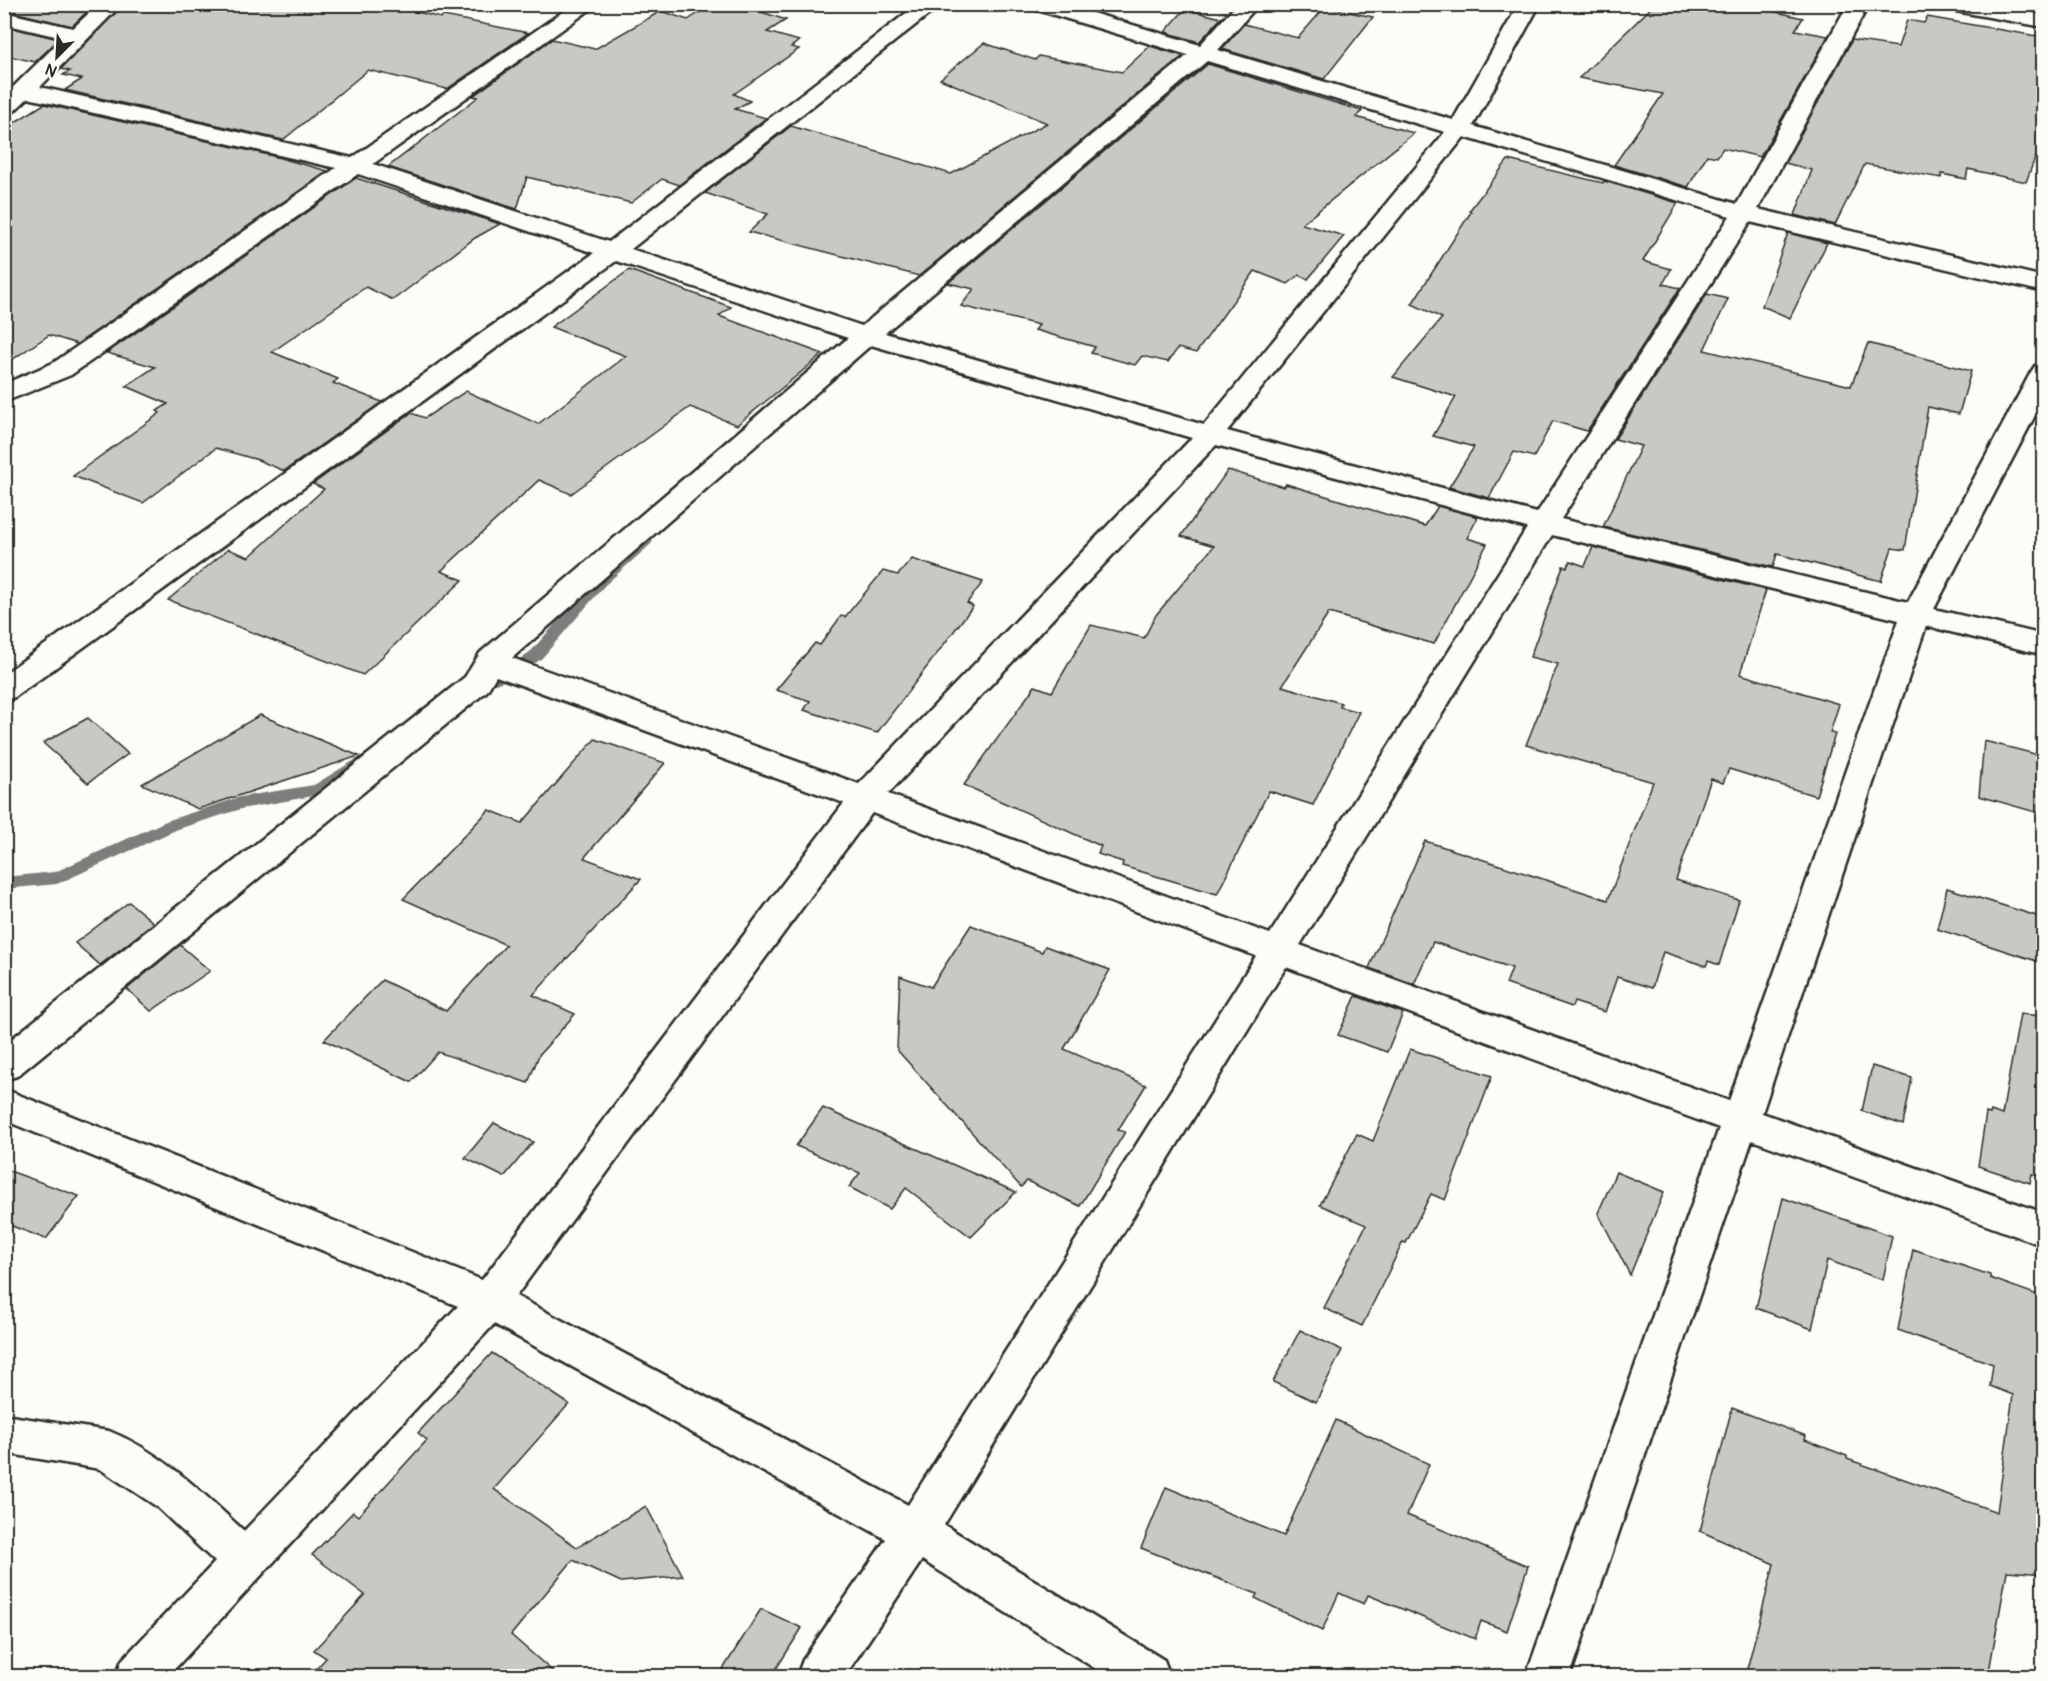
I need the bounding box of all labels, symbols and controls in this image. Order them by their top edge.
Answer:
north arrow [27,27,87,87]
text: N [42,58,60,81]

